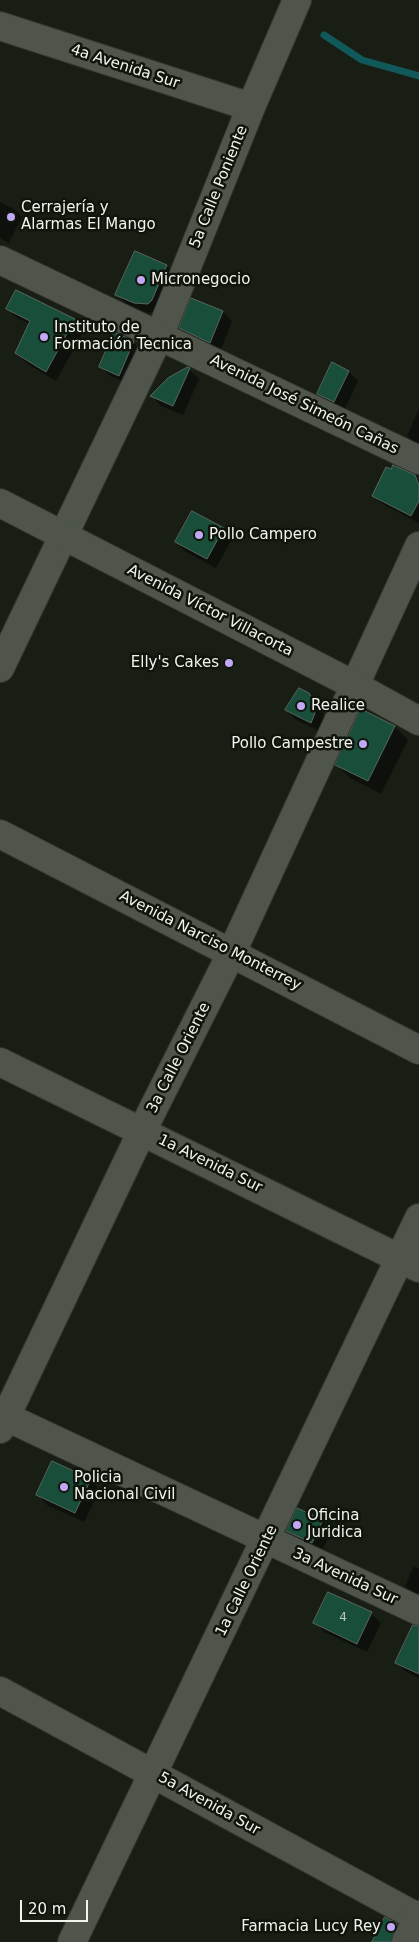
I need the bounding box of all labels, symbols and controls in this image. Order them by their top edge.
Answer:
street label: 4a Avenida Sur [68,41,182,93]
street label: 5a Calle Poniente [186,123,252,251]
place label: Cerrajería y Alarmas El Mango [21,199,156,234]
marker: Cerrajería y Alarmas El Mango [5,211,17,223]
place label: Micronegocio [151,271,250,289]
marker: Micronegocio [135,274,147,286]
place label: Instituto de Formación Tecnica [54,319,192,354]
marker: Instituto de Formación Tecnica [38,331,50,343]
street label: Avenida José Simeón Cañas [207,351,401,459]
place label: Pollo Campero [209,526,317,544]
marker: Pollo Campero [193,529,205,541]
street label: Avenida Víctor Villacorta [124,561,296,661]
place label: Elly's Cakes [131,654,219,672]
marker: Elly's Cakes [223,657,235,669]
place label: Realice [311,697,365,715]
marker: Realice [295,700,307,712]
place label: Pollo Campestre [231,735,353,753]
marker: Pollo Campestre [357,738,369,750]
street label: Avenida Narciso Monterrey [116,887,304,995]
street label: 3a Calle Oriente [143,1000,215,1116]
street label: 1a Avenida Sur [155,1131,265,1197]
place label: Policia Nacional Civil [74,1469,175,1504]
marker: Policia Nacional Civil [58,1481,70,1493]
place label: Oficina Juridica [307,1507,362,1542]
marker: Oficina Juridica [291,1519,303,1531]
street label: 1a Calle Oriente [212,1522,282,1640]
street label: 3a Avenida Sur [290,1545,400,1609]
house number: 4 [339,1611,347,1625]
street label: 5a Avenida Sur [155,1769,263,1839]
scale bar [22,1890,90,1922]
text: 20 m [28,1900,66,1918]
place label: Farmacia Lucy Rey [241,1918,381,1936]
marker: Farmacia Lucy Rey [385,1921,397,1933]

